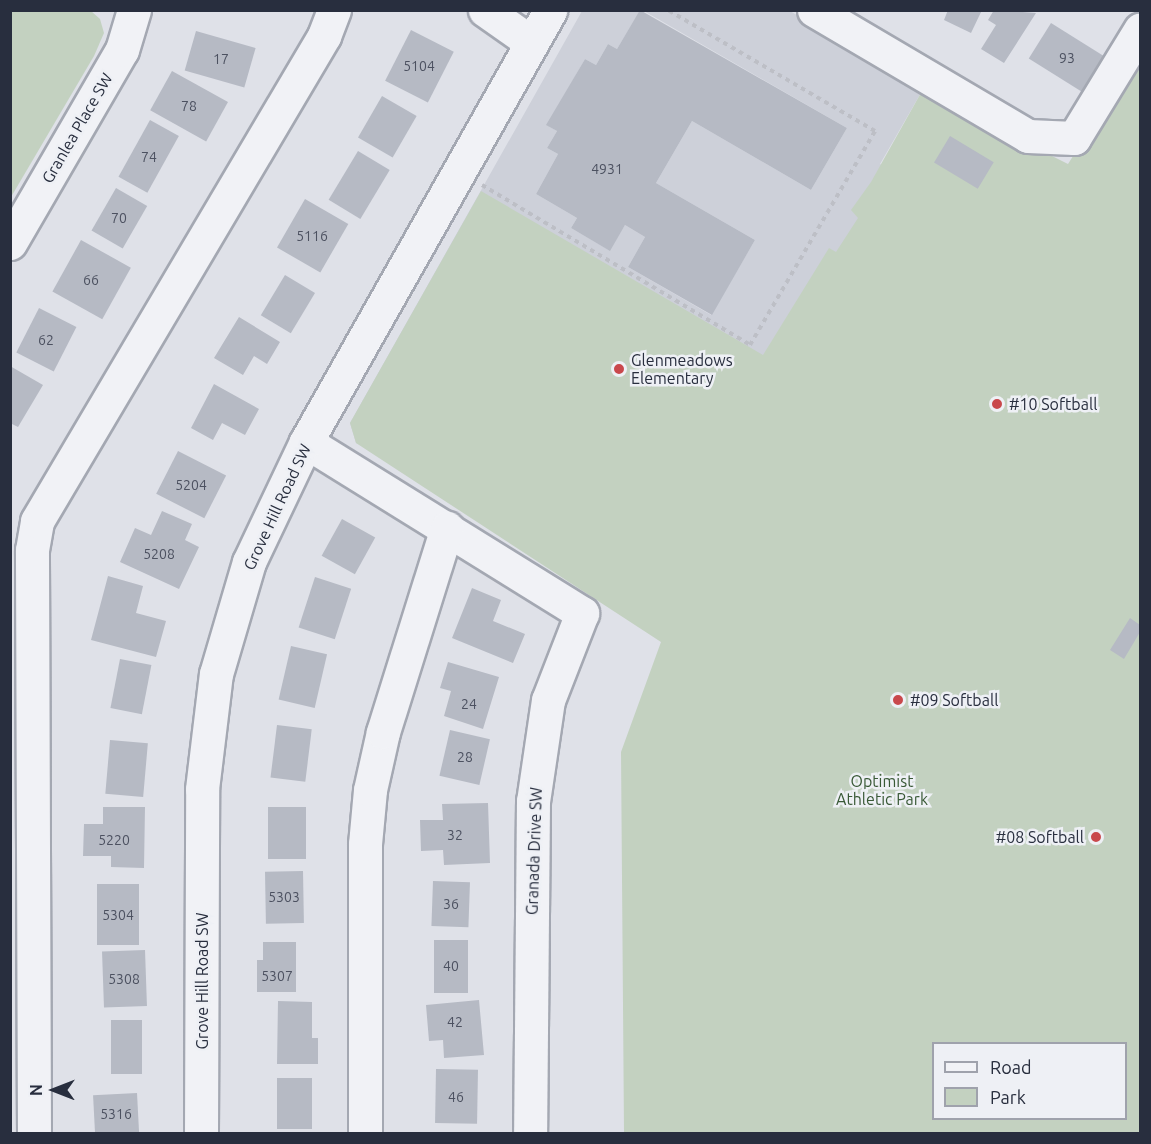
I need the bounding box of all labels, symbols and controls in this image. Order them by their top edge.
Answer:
house number: 93 [1059,50,1075,66]
house number: 17 [213,51,229,67]
house number: 5104 [403,58,435,74]
street label: Granlea Place SW [38,70,116,186]
house number: 78 [181,98,197,114]
house number: 74 [141,149,157,165]
house number: 4931 [591,161,623,177]
house number: 70 [111,210,127,226]
house number: 5116 [296,228,328,244]
house number: 66 [83,272,99,288]
house number: 62 [38,332,54,348]
place label: Glenmeadows Elementary [631,350,733,388]
marker: Glenmeadows Elementary [612,362,626,376]
place label: #10 Softball [1009,394,1097,414]
marker: #10 Softball [990,397,1004,411]
street label: Grove Hill Road SW [239,441,315,573]
house number: 5204 [175,477,207,493]
house number: 5208 [143,546,175,562]
place label: #09 Softball [910,690,998,710]
marker: #09 Softball [891,693,905,707]
house number: 24 [461,696,477,712]
house number: 28 [457,749,473,765]
park label: Optimist Athletic Park [836,771,928,809]
street label: Granada Drive SW [522,787,546,915]
house number: 32 [447,827,463,843]
place label: #08 Softball [996,827,1084,847]
marker: #08 Softball [1089,830,1103,844]
house number: 5220 [98,832,130,848]
house number: 5303 [268,889,300,905]
house number: 36 [443,896,459,912]
house number: 5304 [102,907,134,923]
street label: Grove Hill Road SW [192,912,212,1050]
house number: 40 [443,958,459,974]
house number: 5307 [261,968,293,984]
house number: 5308 [108,971,140,987]
house number: 42 [447,1014,463,1030]
legend [932,1042,1127,1120]
text: Road [990,1057,1032,1077]
north arrow [24,1060,84,1120]
text: N [27,1084,45,1096]
text: Park [990,1087,1026,1107]
house number: 46 [448,1089,464,1105]
house number: 5316 [100,1106,132,1122]

